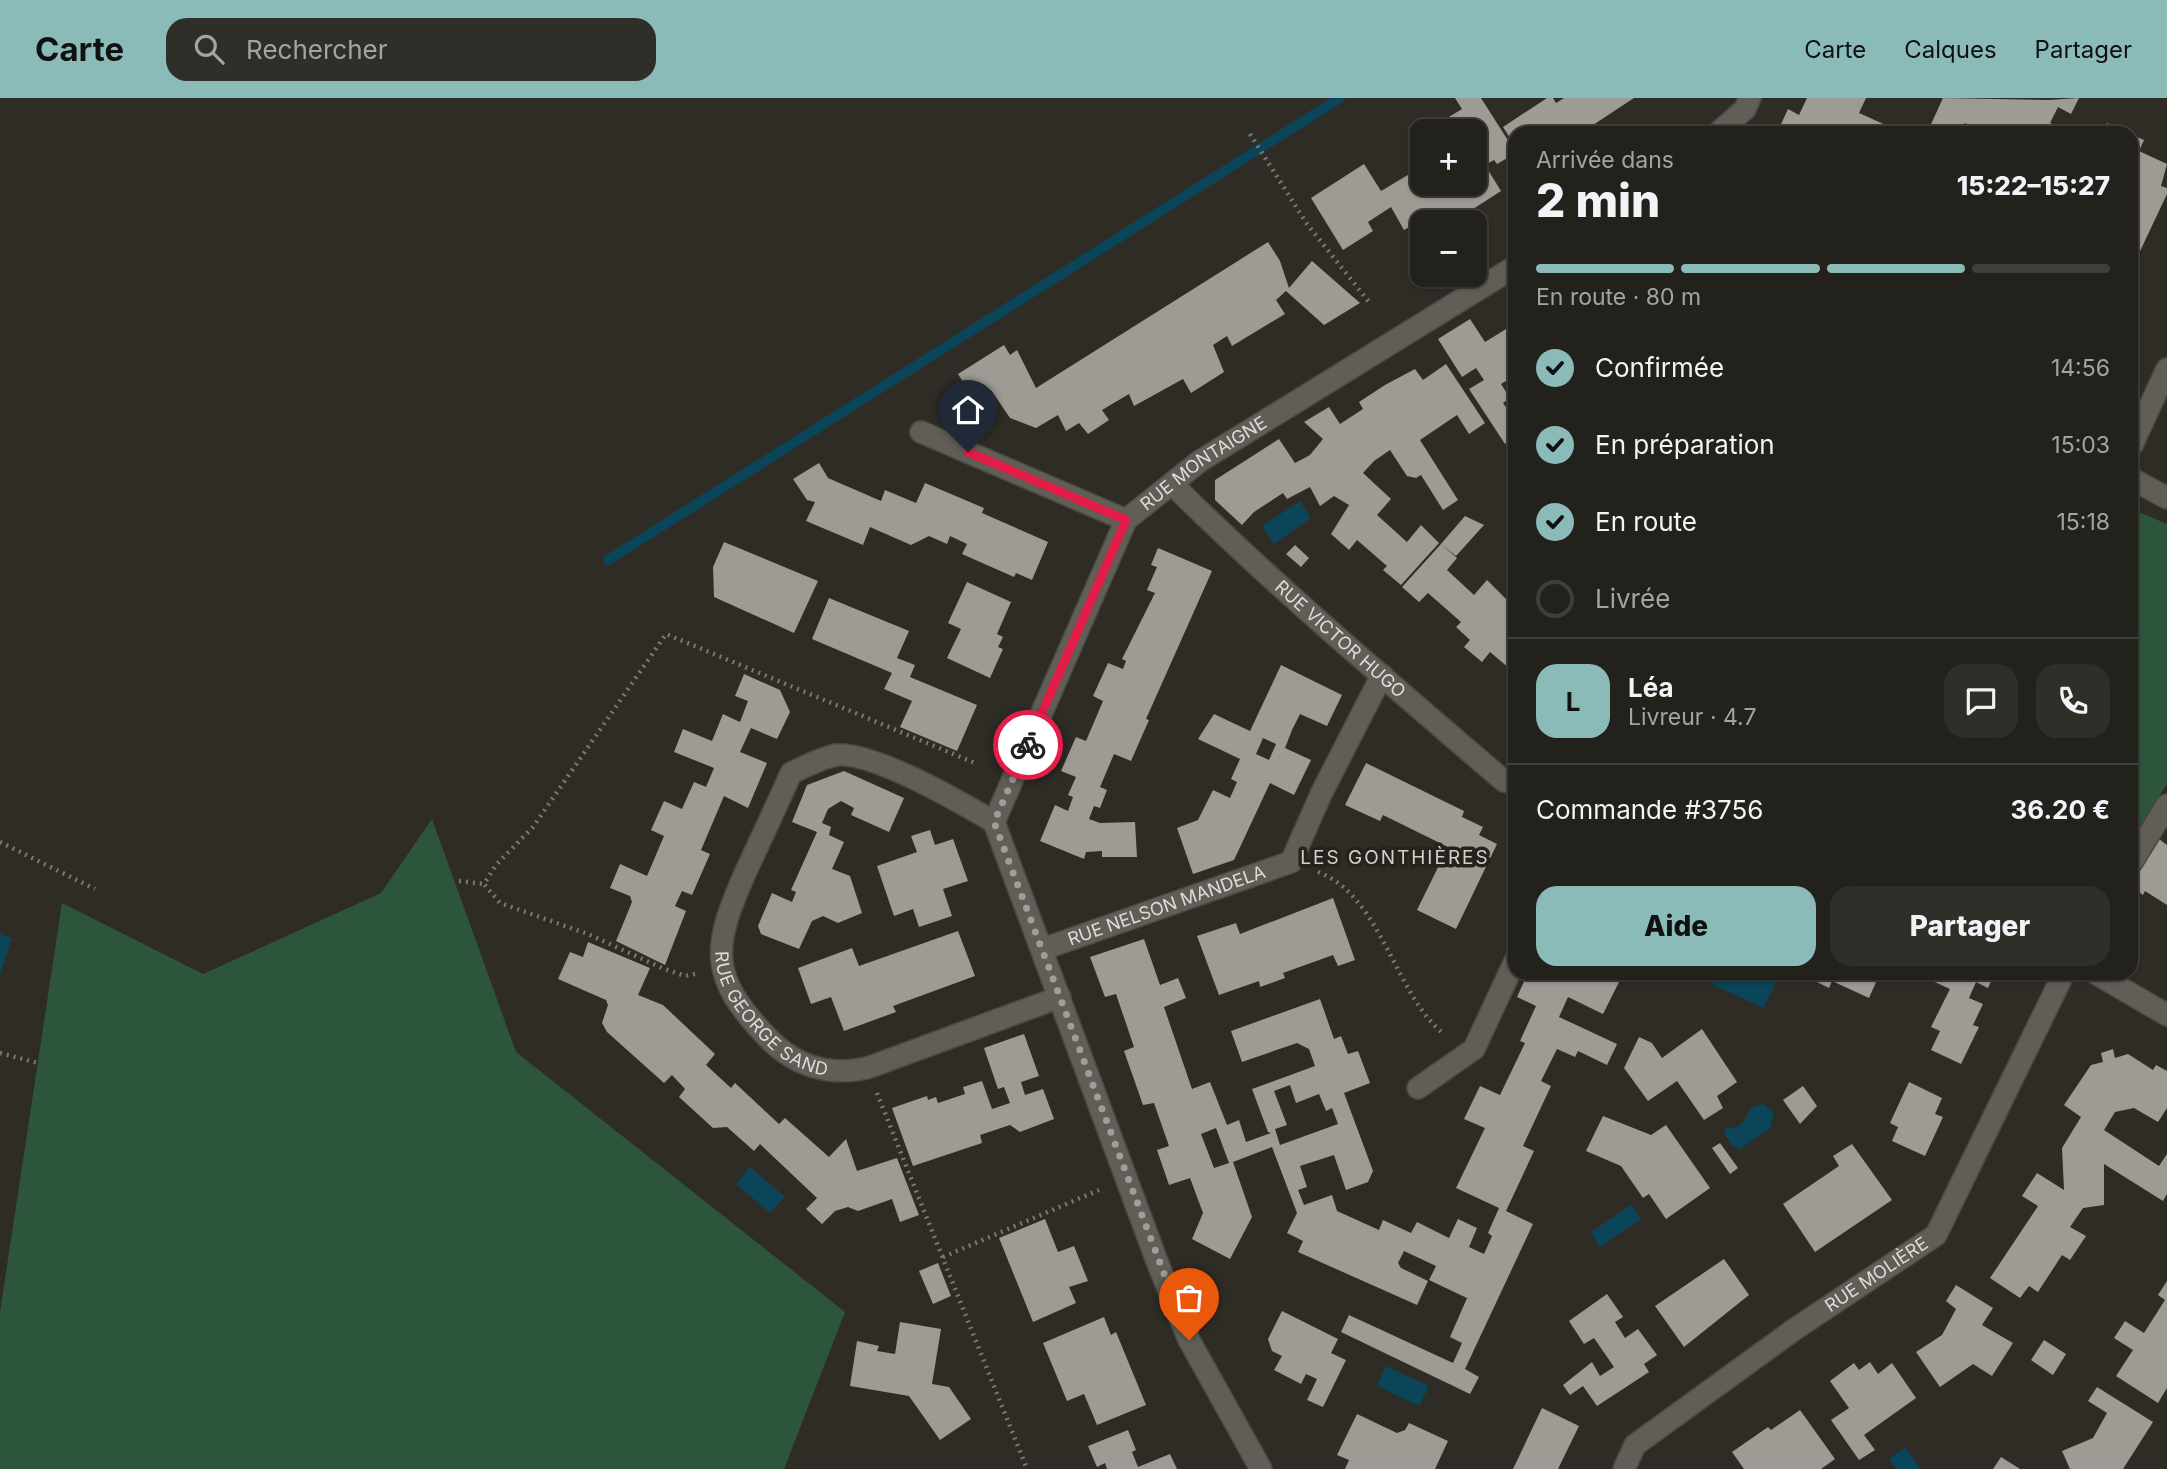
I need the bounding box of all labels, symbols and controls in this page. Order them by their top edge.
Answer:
search box [166,18,656,81]
text: Carte [35,29,124,69]
icon: search [190,30,228,68]
text: Rechercher [246,34,388,65]
text: Carte [1804,35,1866,64]
text: Calques [1904,35,1997,64]
text: Partager [2035,35,2132,64]
map controls [1410,119,1487,287]
button: + [1410,119,1487,196]
text: Arrivée dans [1536,146,1674,174]
text: 15:22–15:27 [1957,170,2110,201]
text: 2 min [1536,172,1660,228]
button: − [1410,210,1487,287]
text: En route · 80 m [1536,283,1701,311]
icon: check [1536,349,1574,387]
text: Confirmée [1595,352,1724,383]
text: 14:56 [2051,354,2110,382]
pin [938,380,998,452]
icon: home [949,391,987,429]
street label: RUE MONTAIGNE [1136,412,1270,515]
icon: check [1536,426,1574,464]
text: En préparation [1595,429,1775,460]
text: 15:03 [2051,431,2110,459]
icon: check [1536,503,1574,541]
text: En route [1595,506,1697,537]
text: 15:18 [2056,508,2110,536]
street label: RUE VICTOR HUGO [1271,576,1410,702]
text: Livrée [1595,583,1670,614]
button: chat [1944,664,2018,738]
button: phone [2036,664,2110,738]
text: Léa [1628,672,1674,703]
text: L [1566,686,1580,717]
text: Livreur · 4.7 [1628,703,1756,731]
courier [993,710,1063,780]
icon: bike [1009,726,1047,764]
text: Commande #3756 [1536,794,1763,825]
text: 36.20 € [2011,794,2110,825]
district label: LES GONTHIÈRES [1300,845,1490,869]
street label: RUE NELSON MANDELA [1065,861,1268,950]
button: Aide [1536,886,1816,966]
button: Partager [1830,886,2110,966]
street label: RUE GEORGE SAND [711,950,830,1080]
street label: RUE MOLIÈRE [1821,1232,1932,1316]
pin [1159,1268,1219,1340]
icon: bag [1170,1279,1208,1317]

